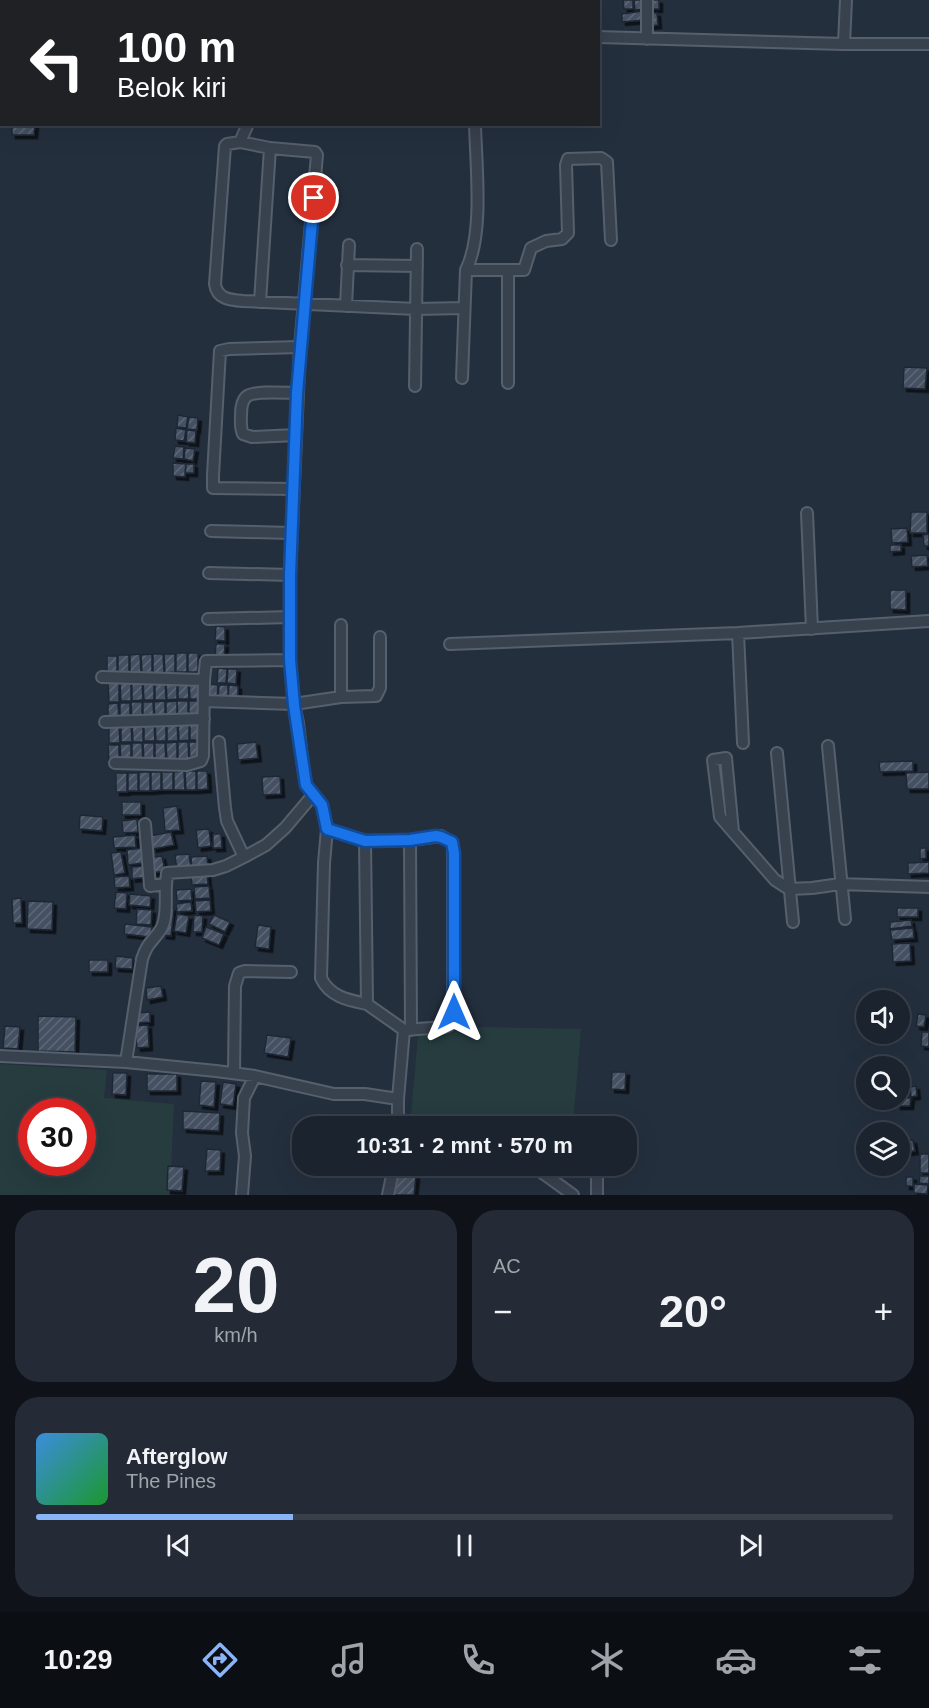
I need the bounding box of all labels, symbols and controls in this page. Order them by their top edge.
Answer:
icon: left [18,24,96,102]
text: 100 m [117,24,236,71]
text: Belok kiri [117,73,227,103]
pin [288,172,339,223]
icon: arrive [297,181,330,214]
position arrow [422,980,486,1044]
map controls [856,990,910,1176]
button: sound [856,990,910,1044]
button: search [856,1056,910,1110]
speed limit sign: 30 [18,1098,96,1176]
button: layers [856,1122,910,1176]
text: 10:31 · 2 mnt · 570 m [356,1133,573,1158]
text: 20 [193,1241,279,1329]
text: AC [493,1255,521,1277]
text: 20° [659,1286,727,1337]
text: − [493,1293,512,1330]
text: + [874,1293,893,1330]
text: km/h [214,1324,258,1346]
text: Afterglow [126,1444,227,1469]
text: The Pines [126,1470,216,1492]
icon: previous [162,1529,195,1562]
icon: pause [448,1529,481,1562]
icon: next [734,1529,767,1562]
icon: directions [199,1639,241,1681]
icon: music [328,1639,370,1681]
icon: phone [457,1639,499,1681]
icon: climate [586,1639,628,1681]
icon: car [715,1639,757,1681]
icon: filters [844,1639,886,1681]
text: 10:29 [43,1645,112,1675]

